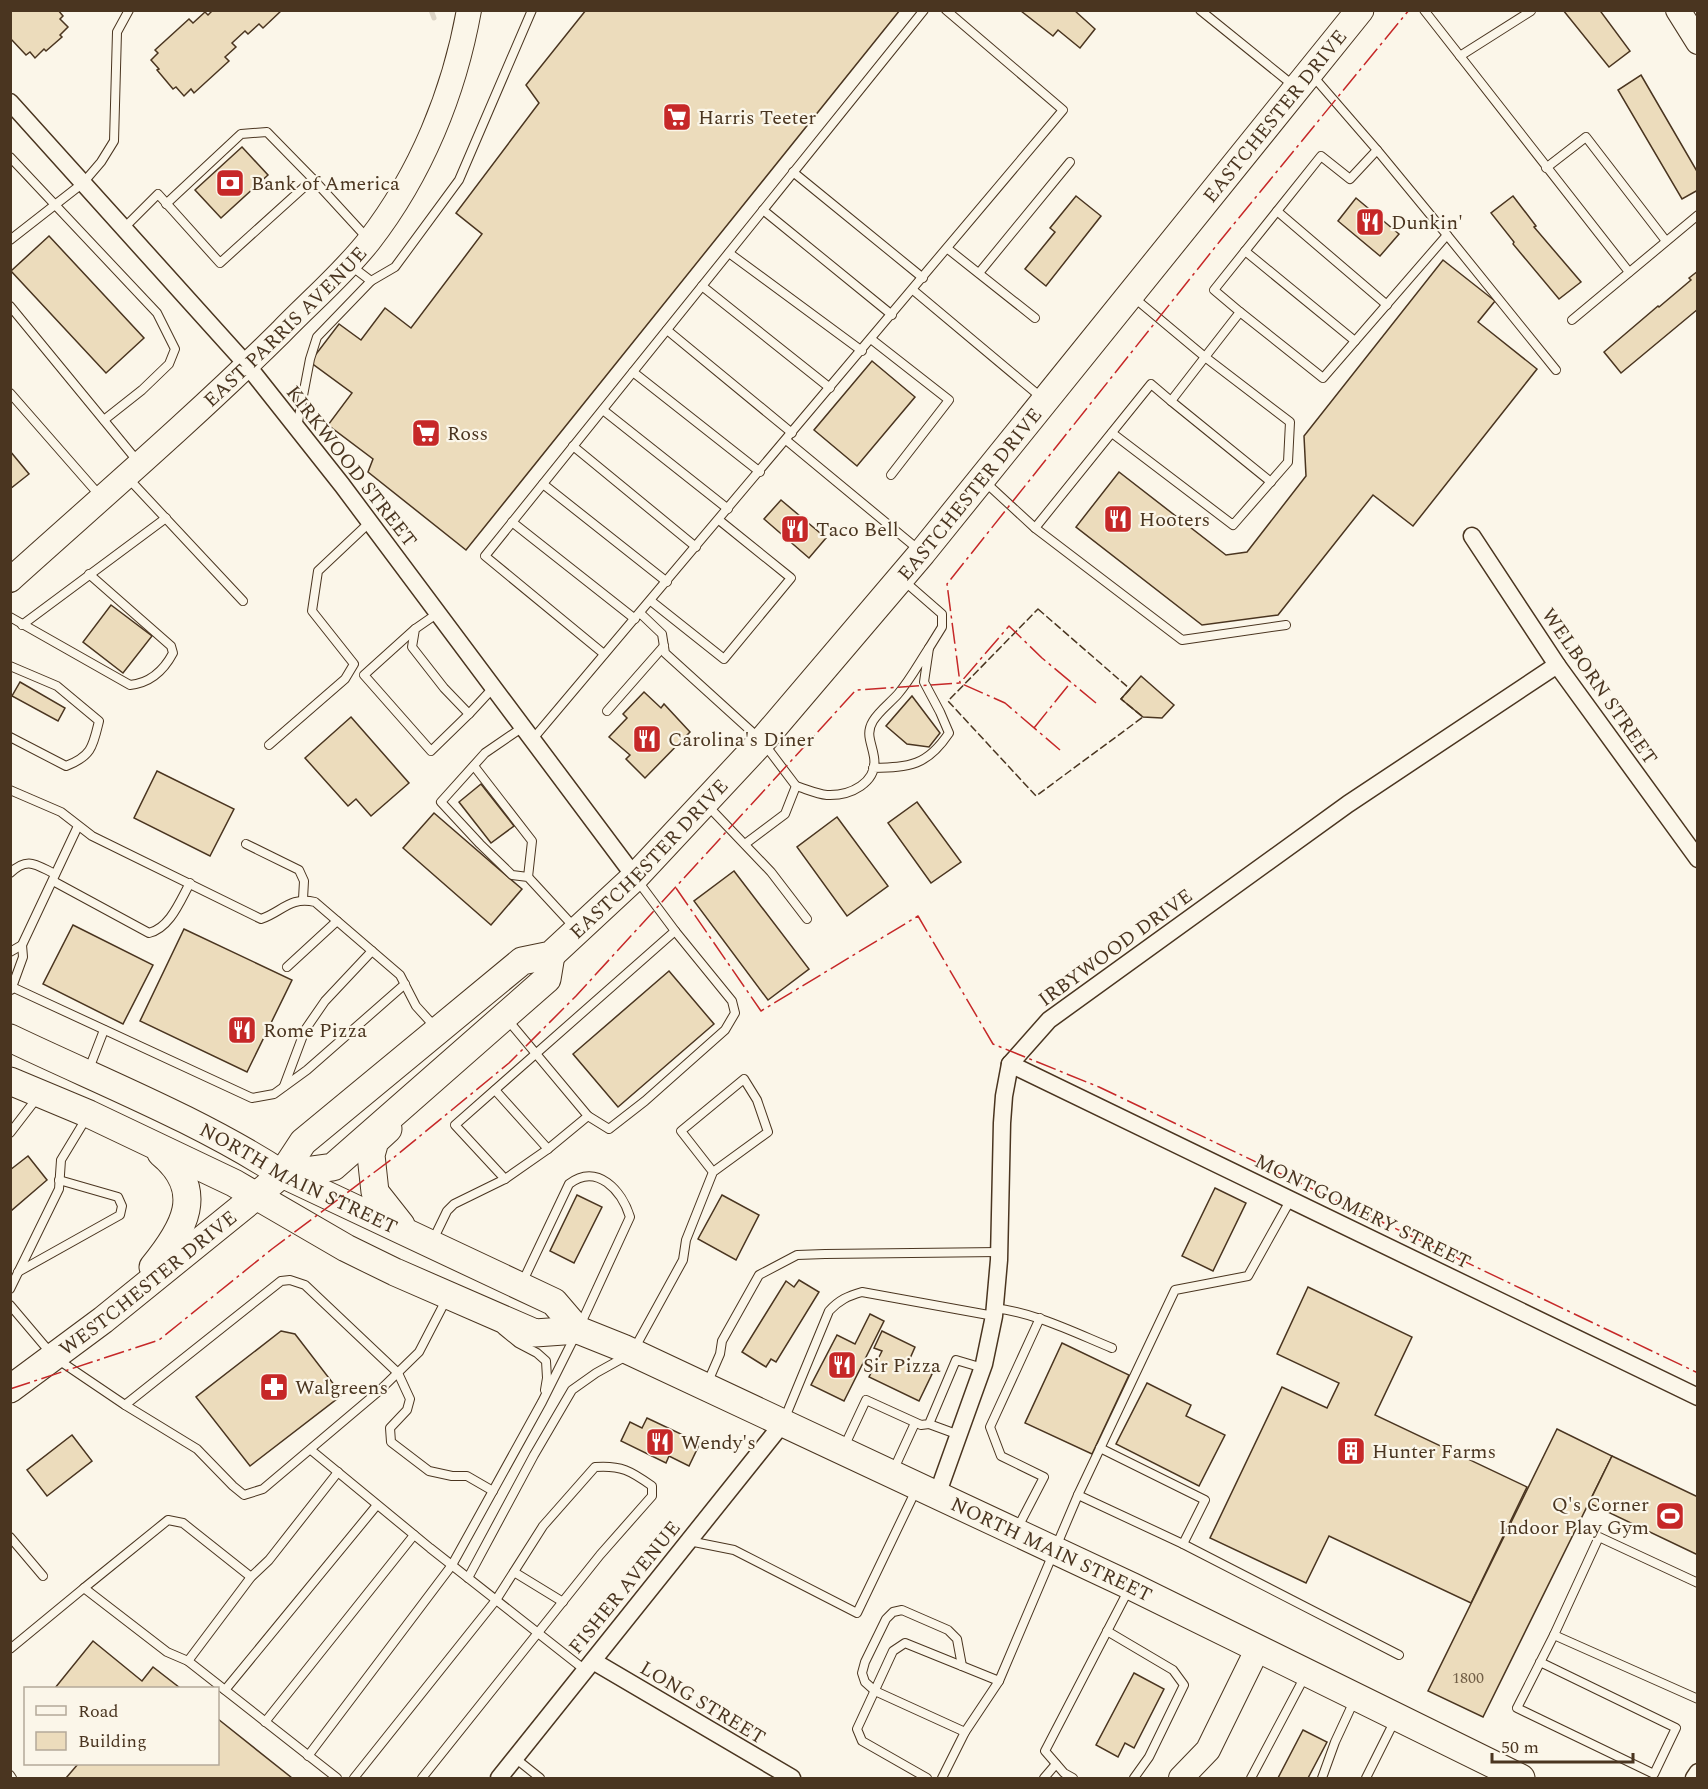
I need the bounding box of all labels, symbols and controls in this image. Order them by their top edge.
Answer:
street label: EASTCHESTER DRIVE [1196,23,1355,210]
supermarket icon: Harris Teeter [661,101,693,133]
place label: Harris Teeter [698,103,816,133]
bank icon: Bank of America [214,167,246,199]
place label: Bank of America [251,169,400,199]
restaurant icon: Dunkin' [1354,206,1386,238]
place label: Dunkin' [1391,208,1463,238]
street label: EAST PARRIS AVENUE [197,240,375,415]
street label: KIRKWOOD STREET [278,379,424,554]
street label: EASTCHESTER DRIVE [890,401,1050,588]
supermarket icon: Ross [410,417,442,449]
place label: Ross [447,419,488,449]
restaurant icon: Hooters [1102,503,1134,535]
place label: Hooters [1139,505,1210,535]
restaurant icon: Taco Bell [779,513,811,545]
place label: Taco Bell [816,515,899,545]
street label: WELBORN STREET [1534,602,1665,771]
restaurant icon: Carolina's Diner [631,723,663,755]
place label: Carolina's Diner [668,725,814,755]
street label: EASTCHESTER DRIVE [563,772,736,947]
street label: IRBYWOOD DRIVE [1032,881,1199,1014]
restaurant icon: Rome Pizza [226,1014,258,1046]
place label: Rome Pizza [263,1016,367,1046]
street label: NORTH MAIN STREET [194,1115,402,1242]
street label: MONTGOMERY STREET [1249,1146,1476,1277]
street label: WESTCHESTER DRIVE [53,1203,244,1364]
restaurant icon: Sir Pizza [826,1349,858,1381]
place label: Sir Pizza [863,1351,941,1381]
pharmacy icon: Walgreens [258,1371,290,1403]
place label: Walgreens [295,1373,388,1403]
restaurant icon: Wendy's [644,1426,676,1458]
place label: Wendy's [681,1428,756,1458]
building icon: Hunter Farms [1335,1435,1367,1467]
place label: Hunter Farms [1372,1437,1496,1467]
street label: NORTH MAIN STREET [945,1490,1157,1610]
place label: Q's Corner Indoor Play Gym [1499,1490,1649,1543]
sports icon: Q's Corner Indoor Play Gym [1654,1500,1686,1532]
street label: FISHER AVENUE [561,1514,688,1661]
street label: LONG STREET [634,1653,771,1752]
house number: 1800 [1452,1666,1484,1690]
legend [24,1687,219,1765]
text: Road [78,1698,119,1725]
scale bar [1492,1726,1633,1764]
text: Building [78,1728,147,1755]
text: 50 m [1501,1734,1539,1761]

